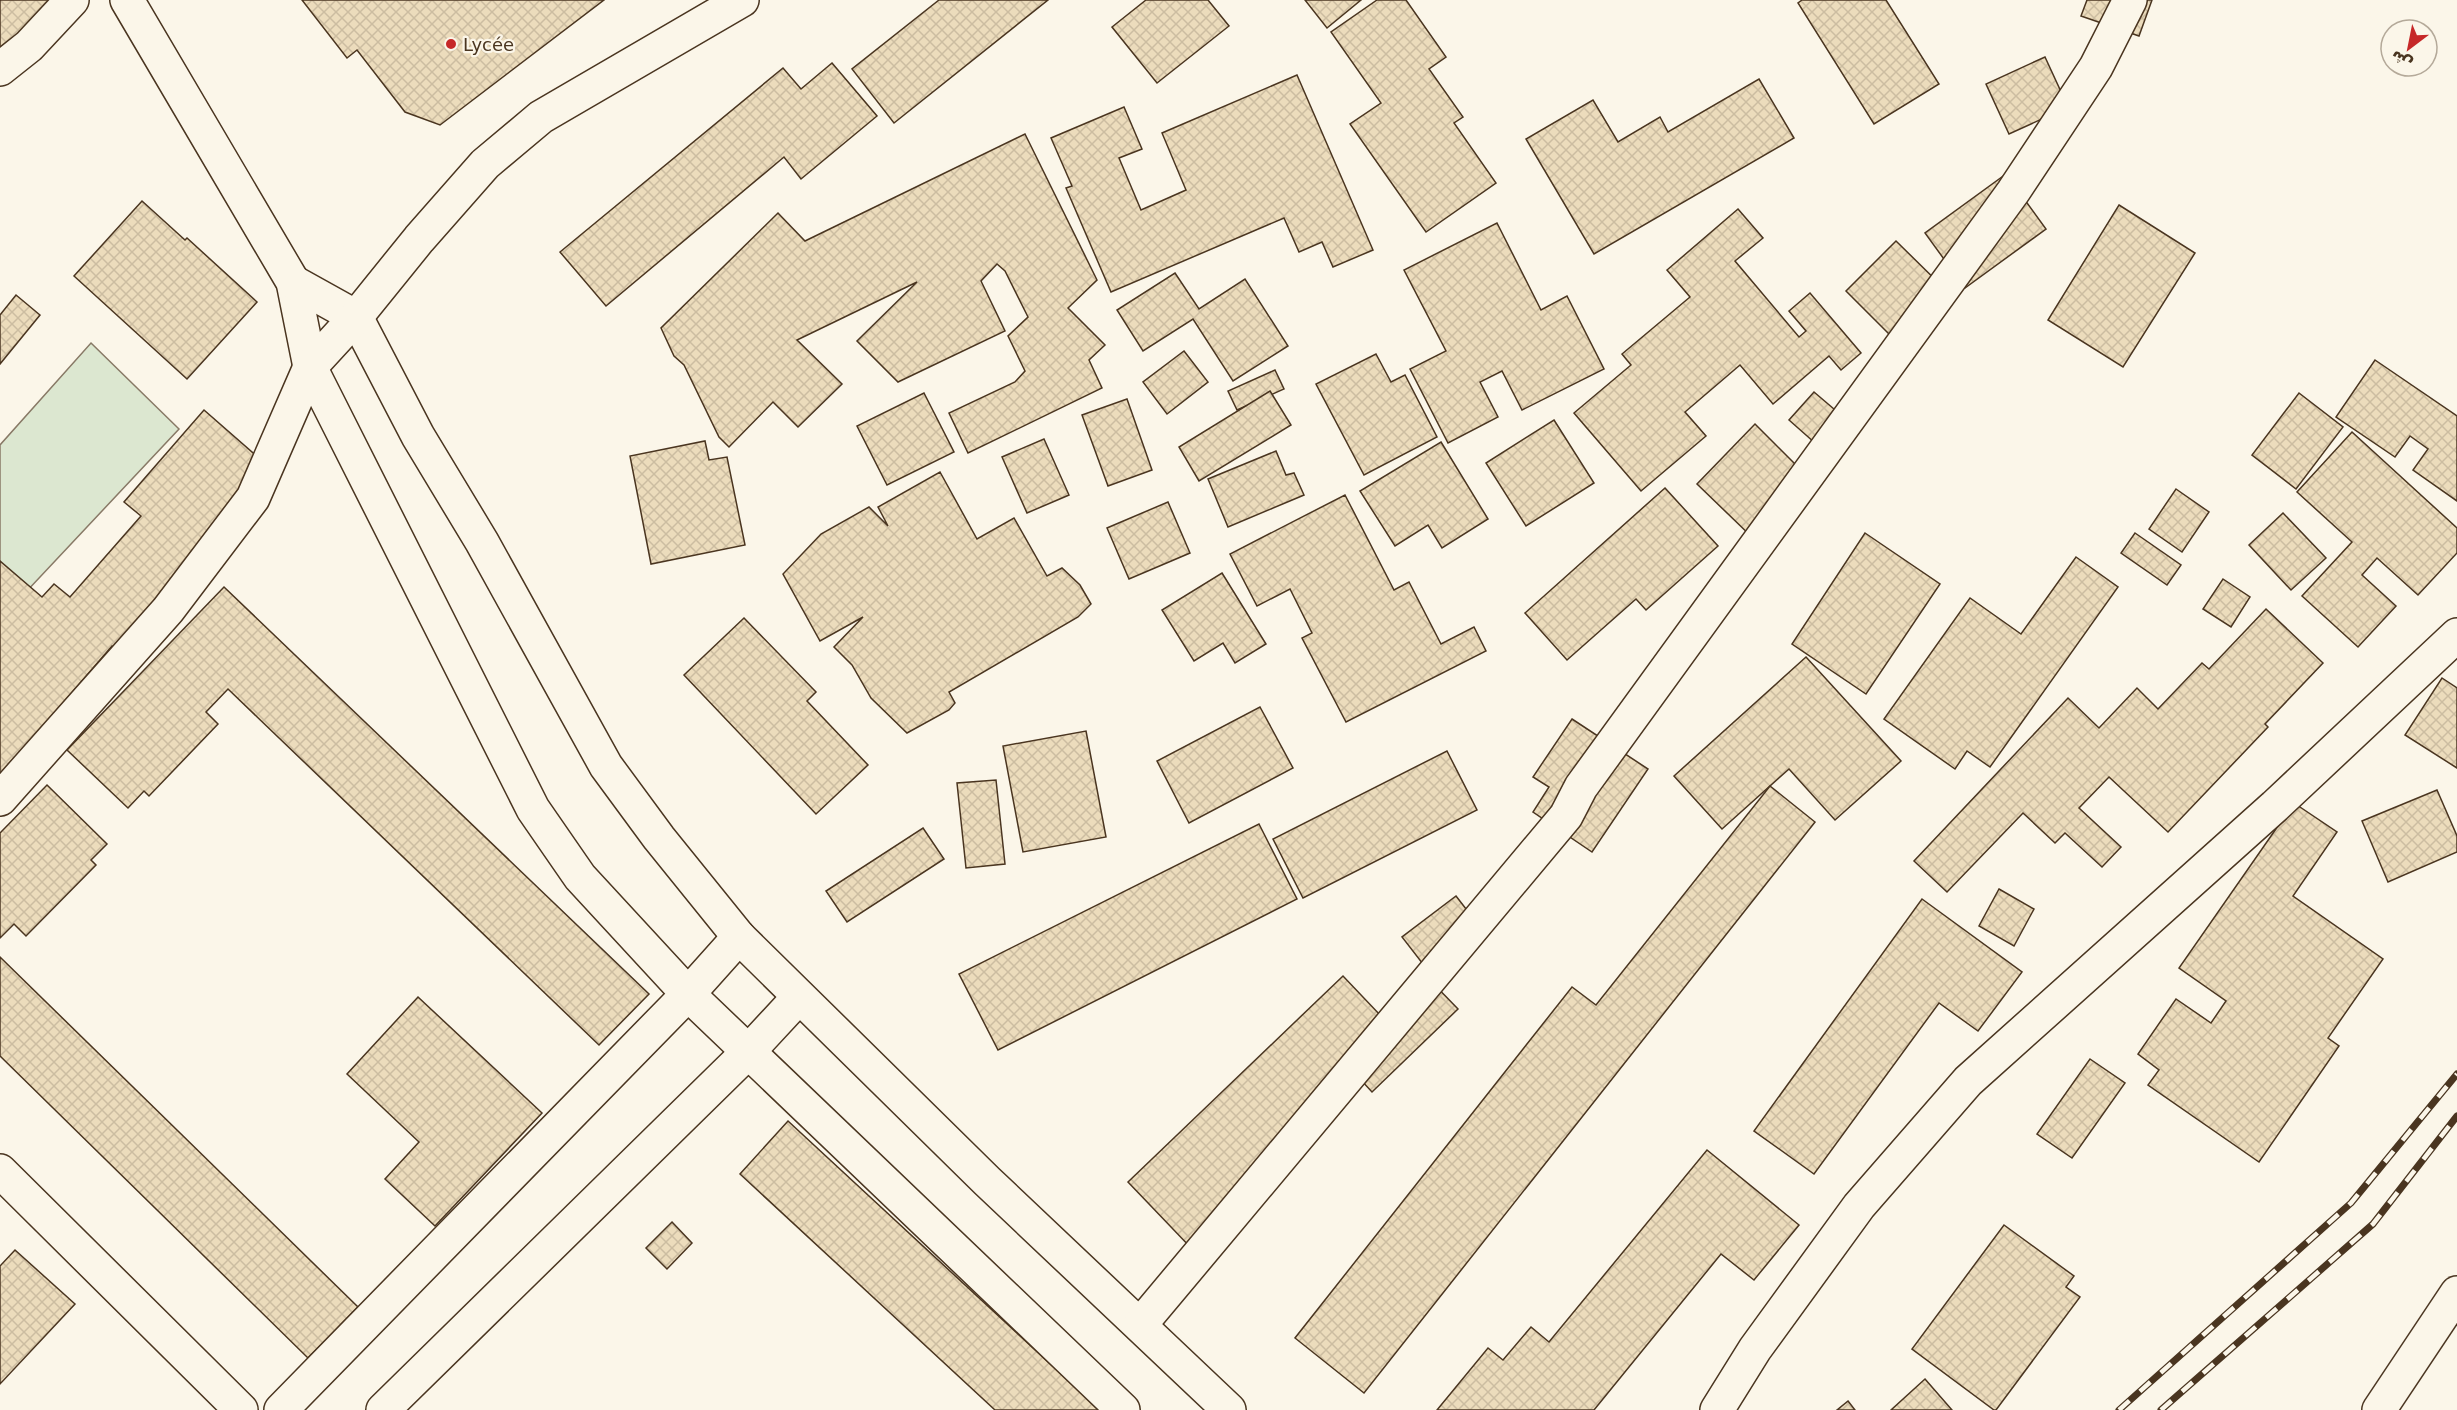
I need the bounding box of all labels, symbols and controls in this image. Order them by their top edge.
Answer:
north arrow [2379,18,2439,78]
place label: Lycée [463,34,514,55]
marker: Lycée [444,37,458,51]
text: ش [2387,46,2416,74]

